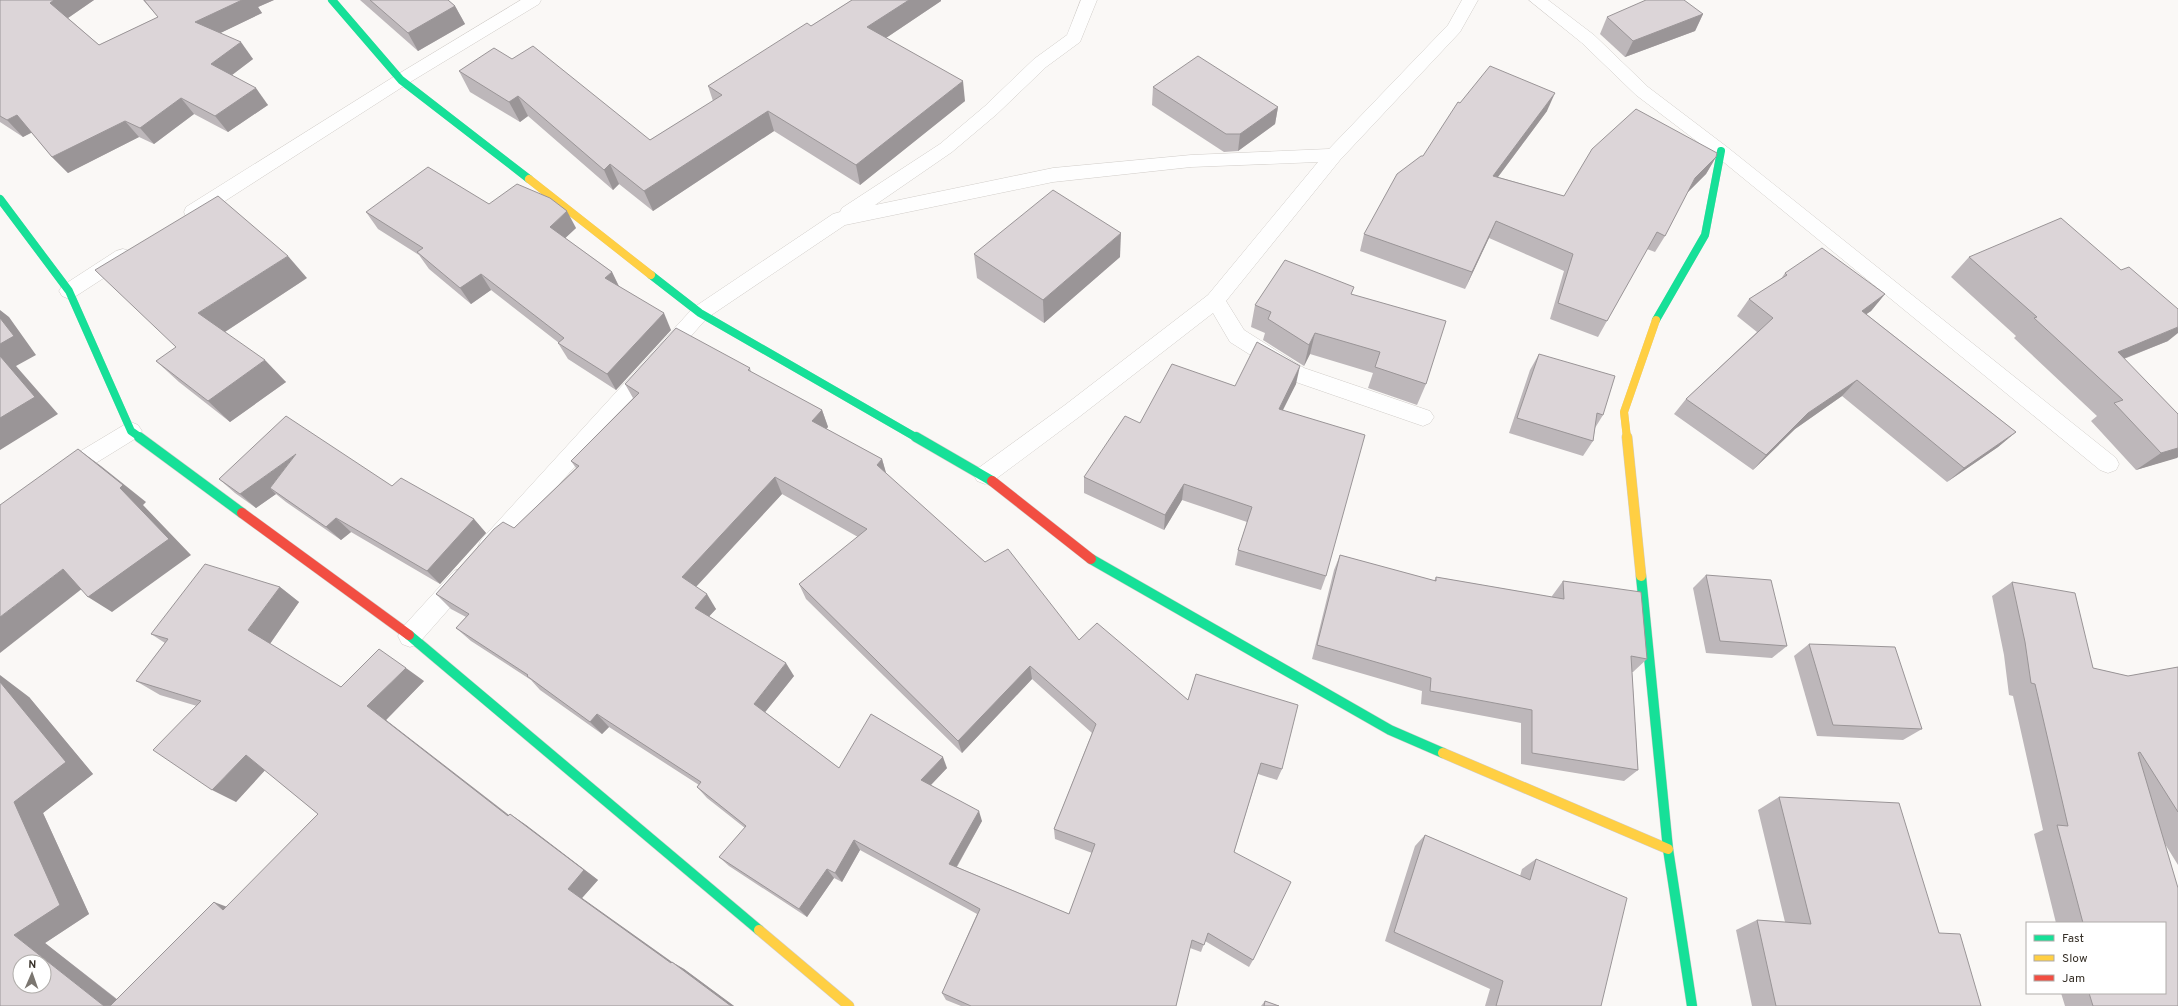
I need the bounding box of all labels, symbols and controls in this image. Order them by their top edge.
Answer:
legend [2026,922,2166,994]
text: Fast [2062,931,2084,947]
text: Slow [2062,951,2088,967]
north arrow [12,954,52,994]
text: N [28,958,37,972]
text: Jam [2062,971,2085,987]

